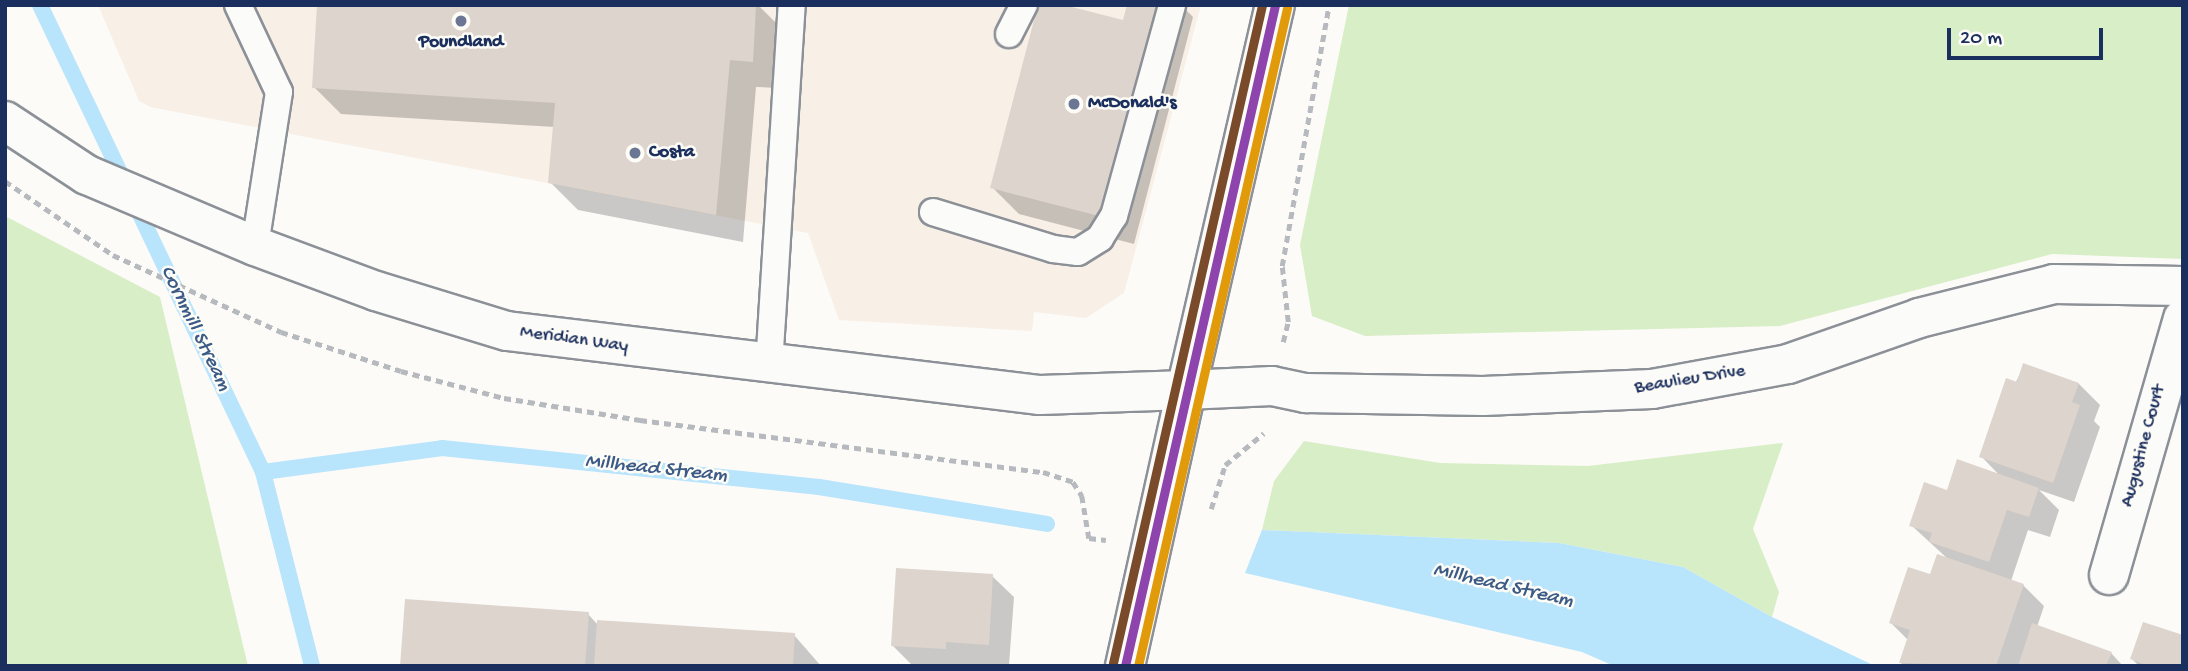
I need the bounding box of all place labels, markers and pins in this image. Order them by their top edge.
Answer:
marker: Poundland [453,13,469,29]
place label: Poundland [419,32,503,54]
place label: McDonald's [1088,93,1177,115]
marker: McDonald's [1066,96,1082,112]
place label: Costa [649,142,694,164]
marker: Costa [627,145,643,161]

